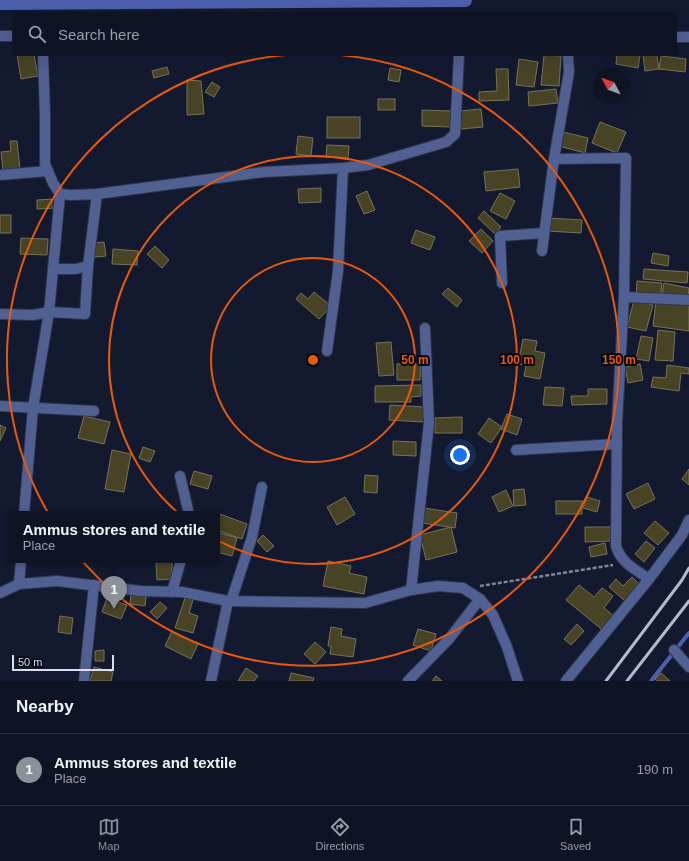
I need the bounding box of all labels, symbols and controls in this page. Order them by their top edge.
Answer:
search box [12,12,677,56]
icon: search [26,23,48,45]
text: Search here [58,26,140,43]
north arrow [593,68,629,104]
centre of rings [306,353,320,367]
text: 50 m [401,353,429,367]
text: 100 m [500,353,534,367]
text: 150 m [602,353,636,367]
your location [450,445,470,465]
popup [8,511,220,563]
text: Ammus stores and textile [23,521,205,538]
text: Place [23,538,55,553]
pin: 1 [101,576,127,609]
scale bar [12,653,114,672]
text: 50 m [18,656,42,668]
text: Nearby [16,697,74,716]
text: Ammus stores and textile [54,754,237,771]
text: 1 [25,762,33,777]
text: 190 m [637,762,673,777]
text: Place [54,771,87,786]
tab: Map [98,816,120,852]
tab: Directions [315,816,364,852]
tab: Saved [560,816,591,852]

